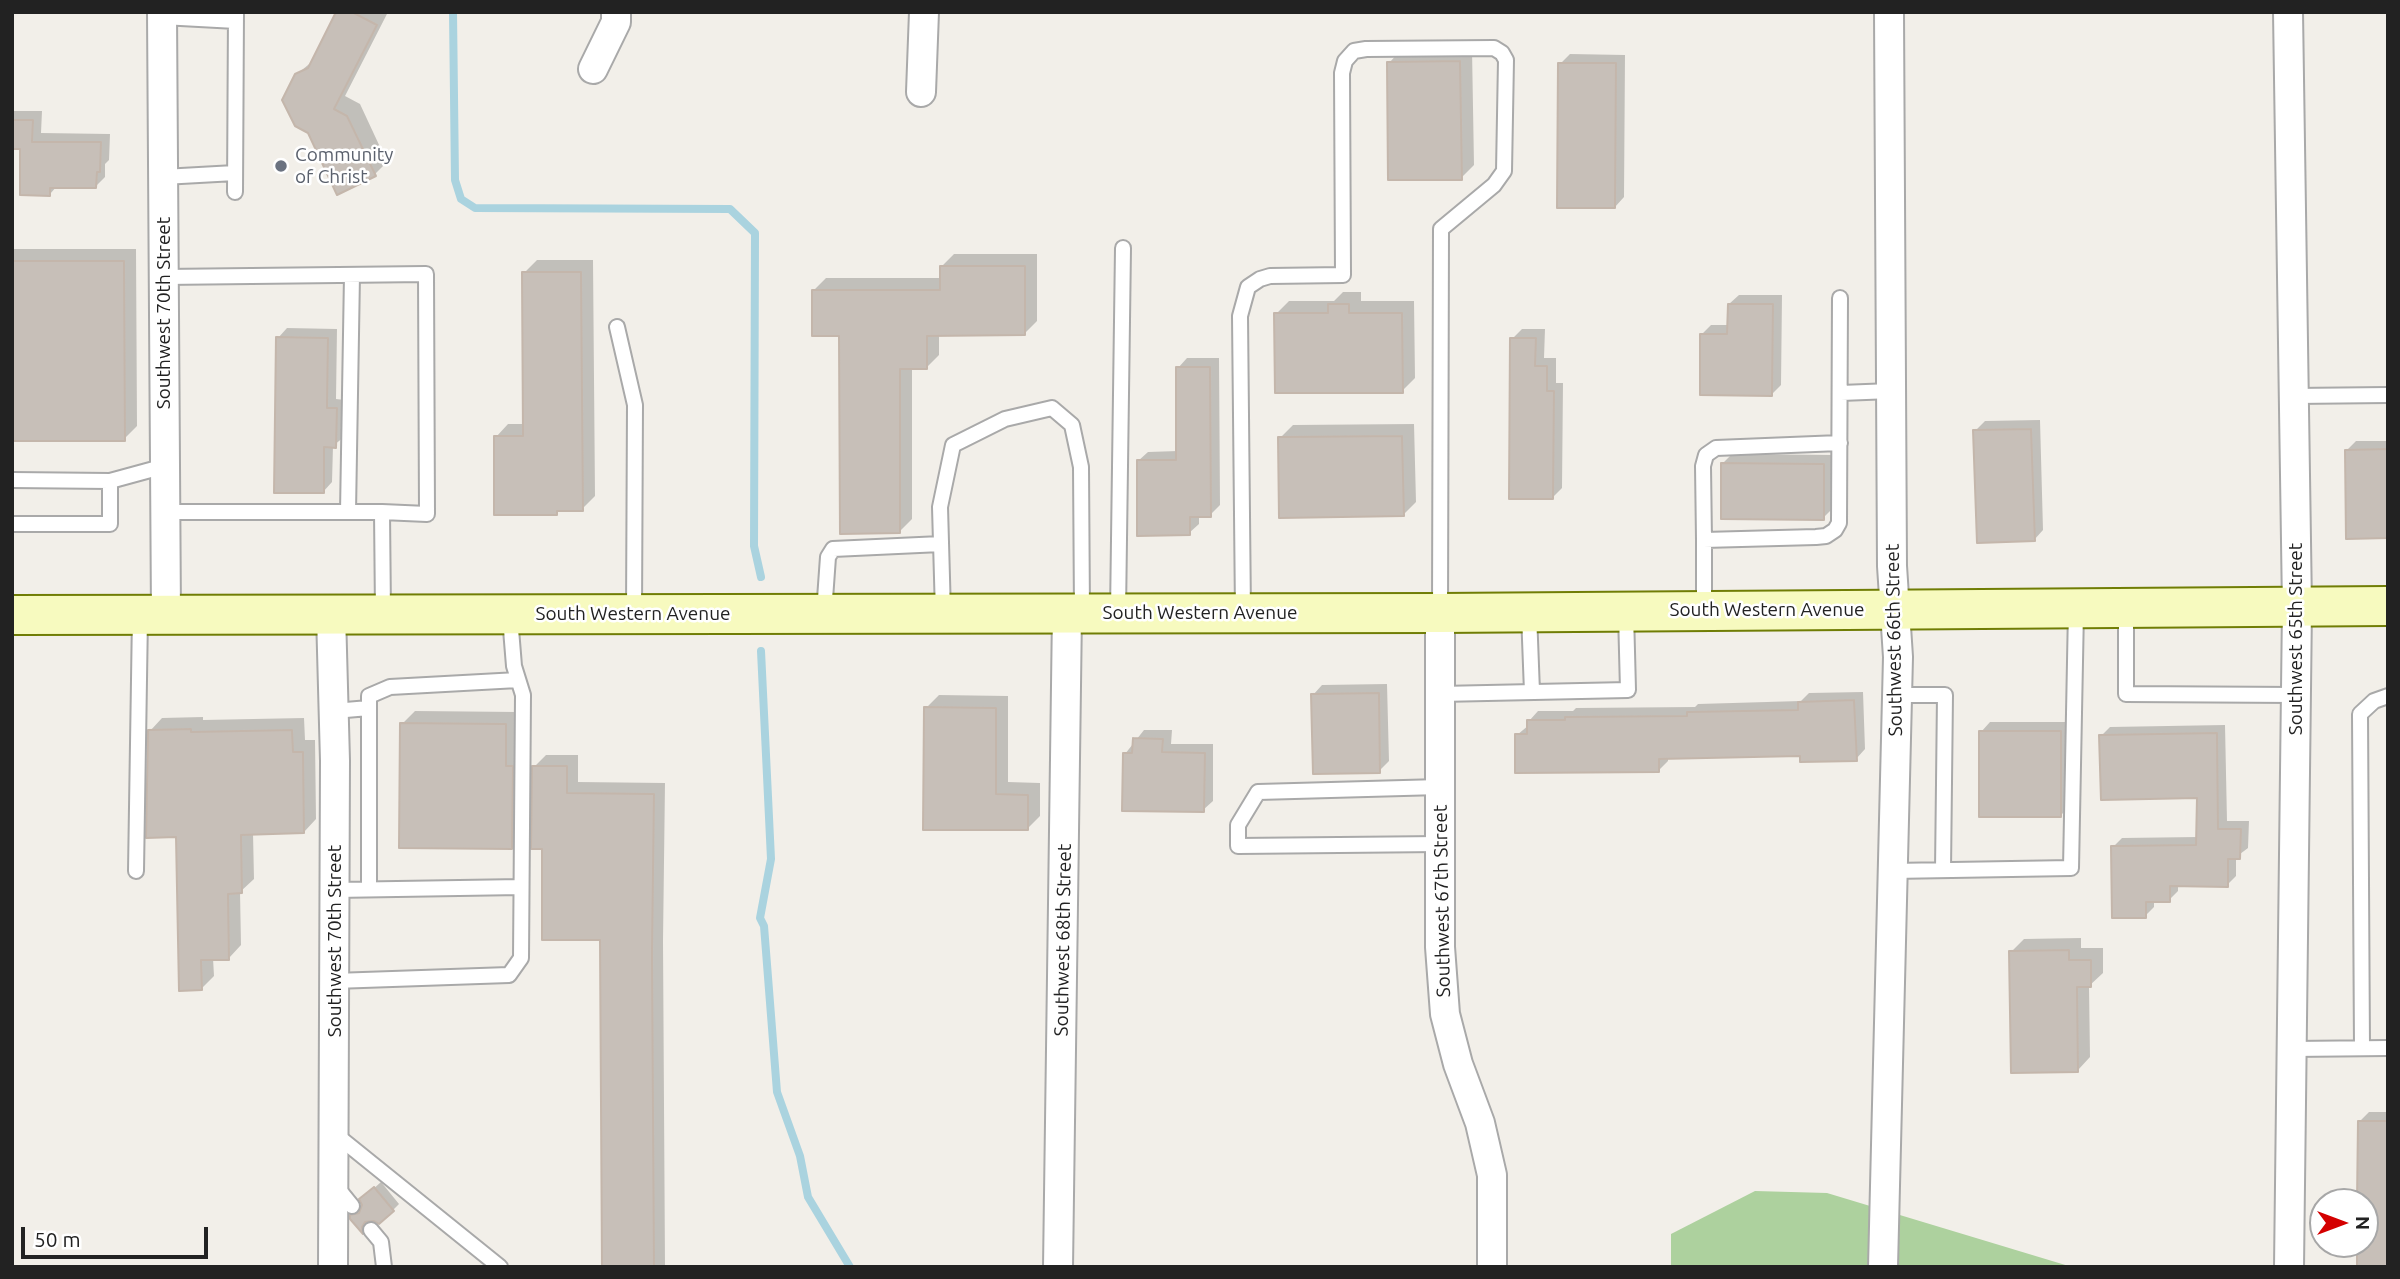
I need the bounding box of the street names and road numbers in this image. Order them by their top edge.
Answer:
street label: Southwest 70th Street [153,217,175,409]
street label: Southwest 66th Street [1881,543,1907,737]
street label: Southwest 65th Street [2285,543,2307,735]
street label: South Western Avenue [1670,599,1864,621]
street label: South Western Avenue [1103,602,1297,624]
street label: South Western Avenue [536,603,730,625]
street label: Southwest 67th Street [1429,804,1455,998]
street label: Southwest 68th Street [1050,843,1076,1037]
street label: Southwest 70th Street [324,845,346,1037]

